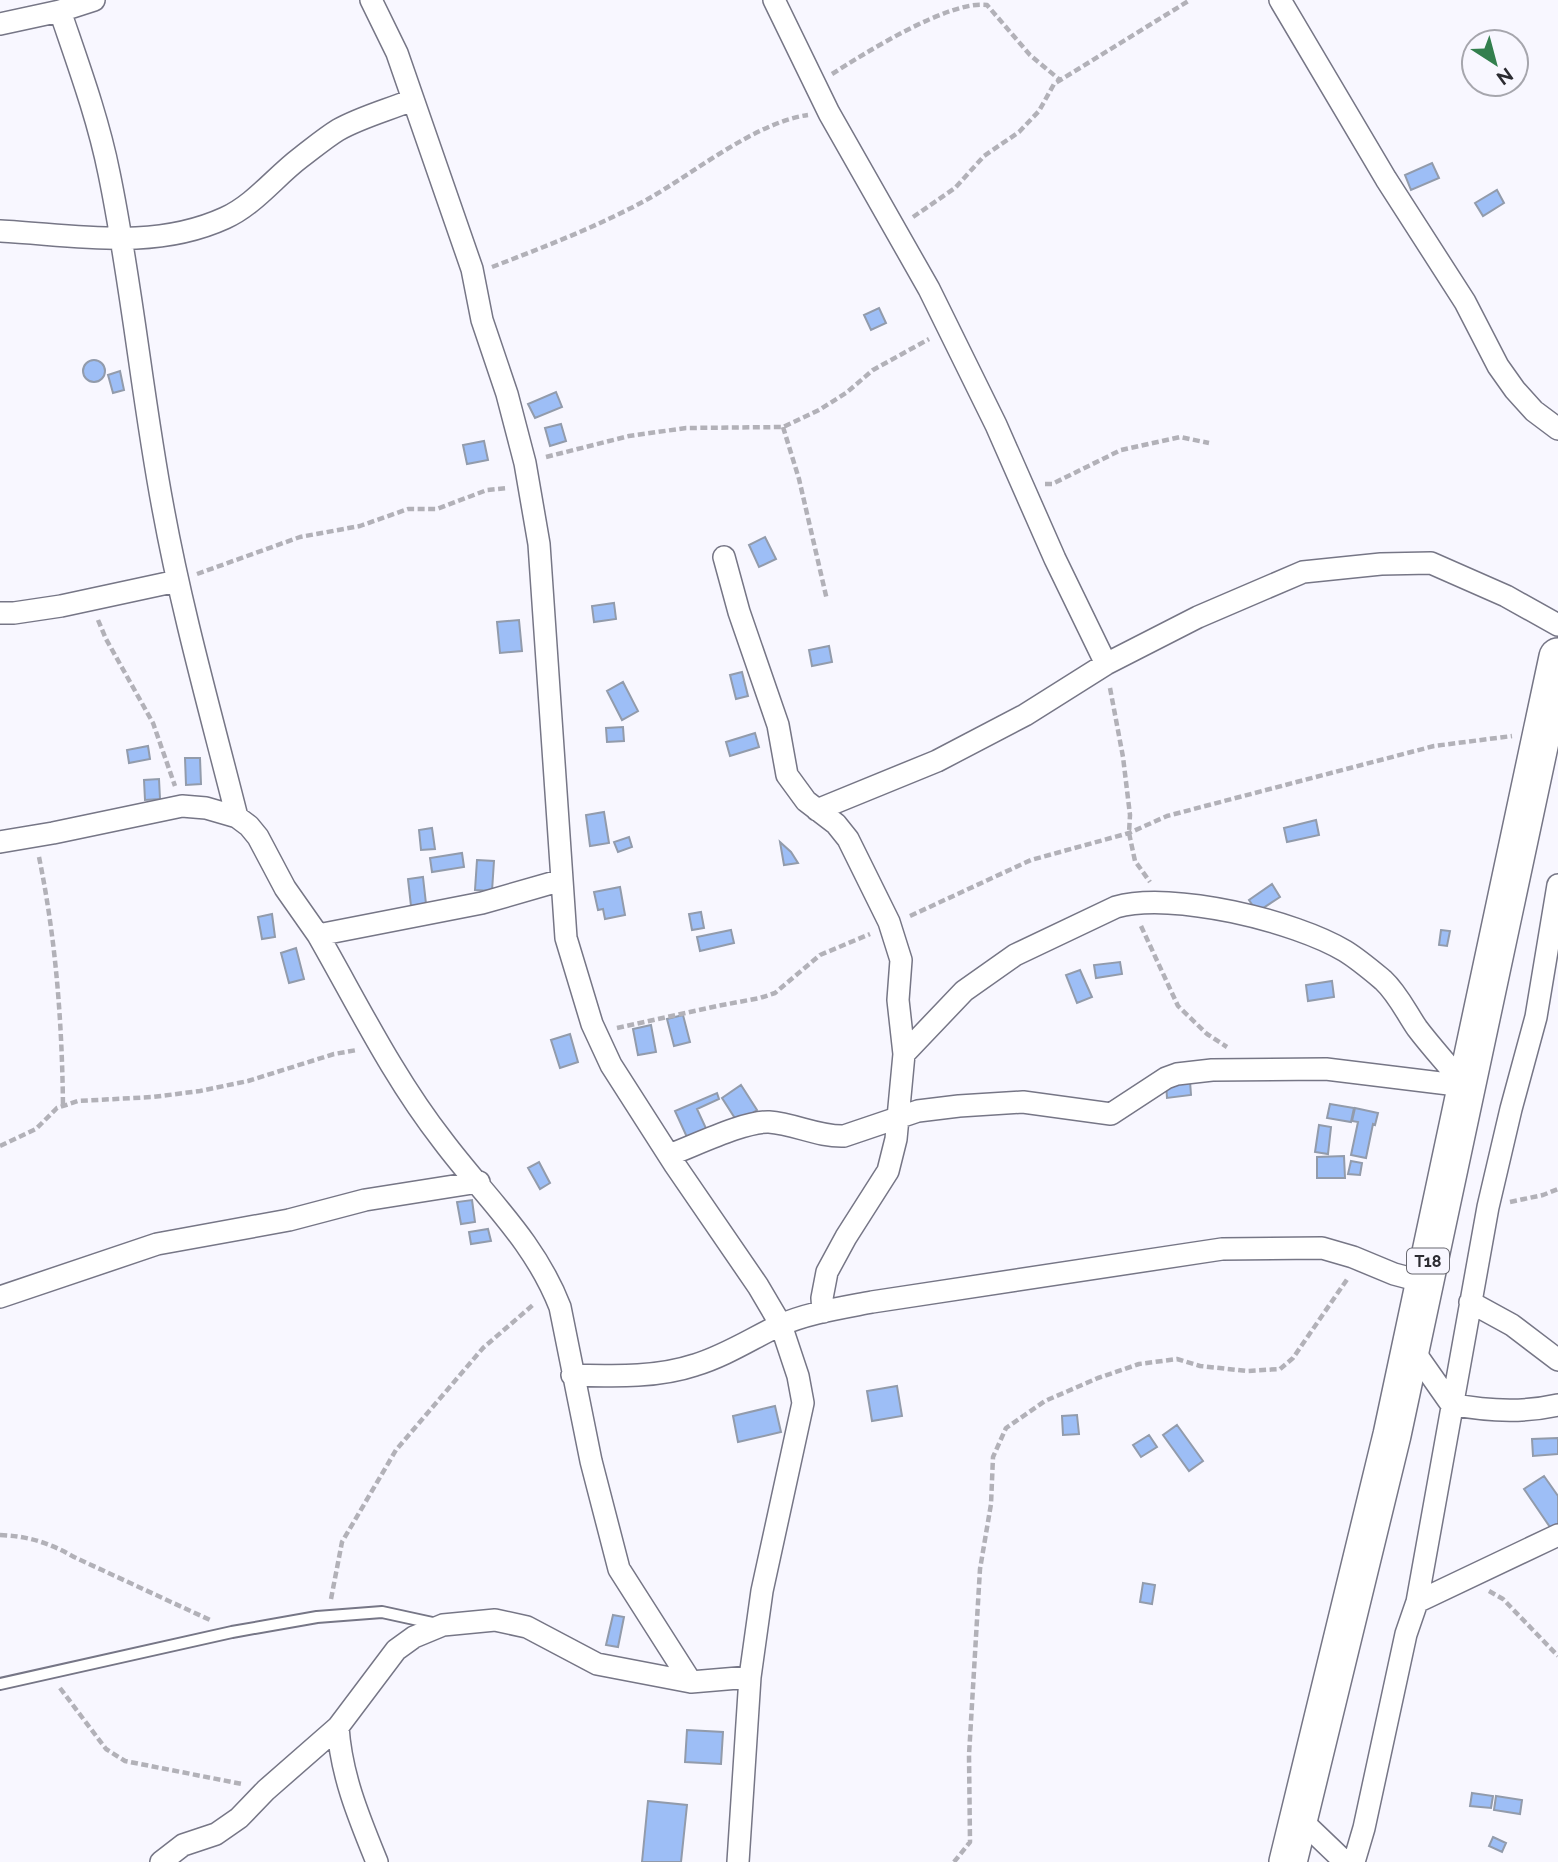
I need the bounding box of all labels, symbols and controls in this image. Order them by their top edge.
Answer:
north arrow [1460,28,1530,98]
text: N [1493,64,1517,90]
road number: T18 [1407,1248,1449,1274]

